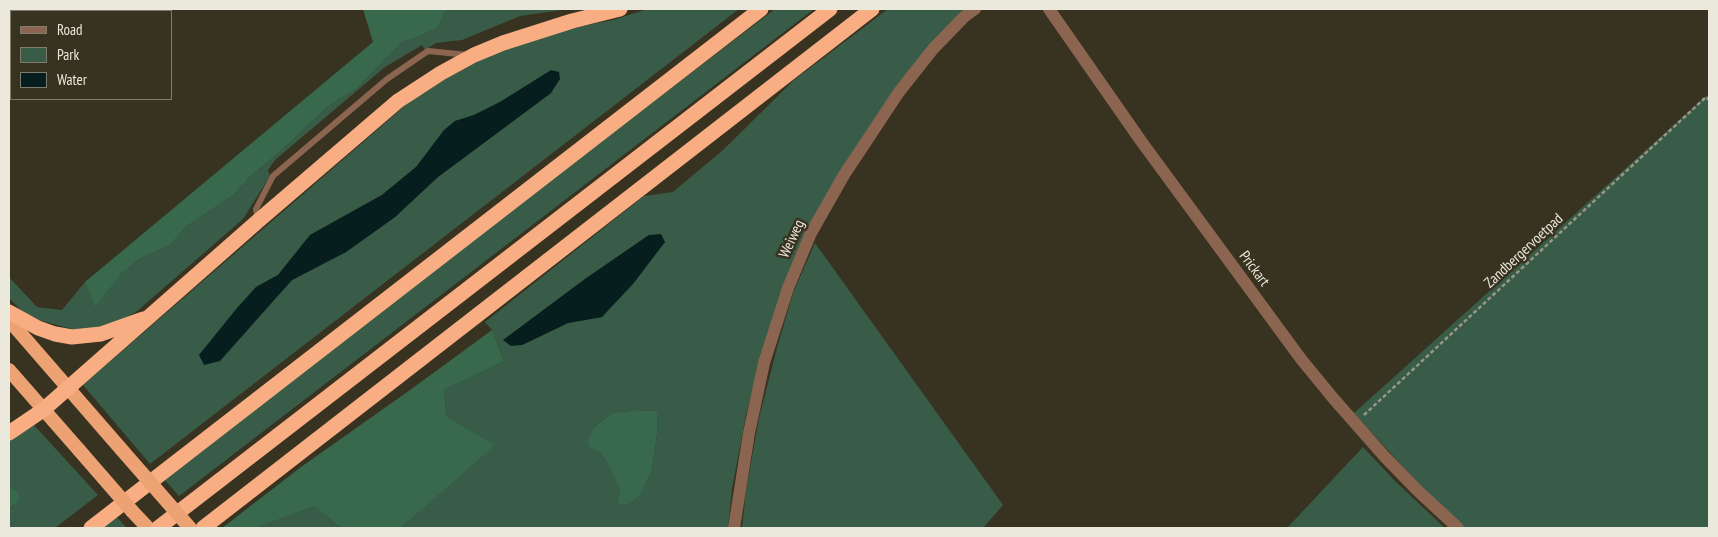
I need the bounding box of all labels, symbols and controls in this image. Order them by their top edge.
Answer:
legend [10,10,172,100]
text: Road [57,20,83,39]
text: Park [57,45,79,64]
text: Water [57,70,87,89]
street label: Zandbergervoetpad [1481,210,1567,292]
street label: Weiweg [775,217,809,261]
street label: Prickart [1235,248,1273,290]

